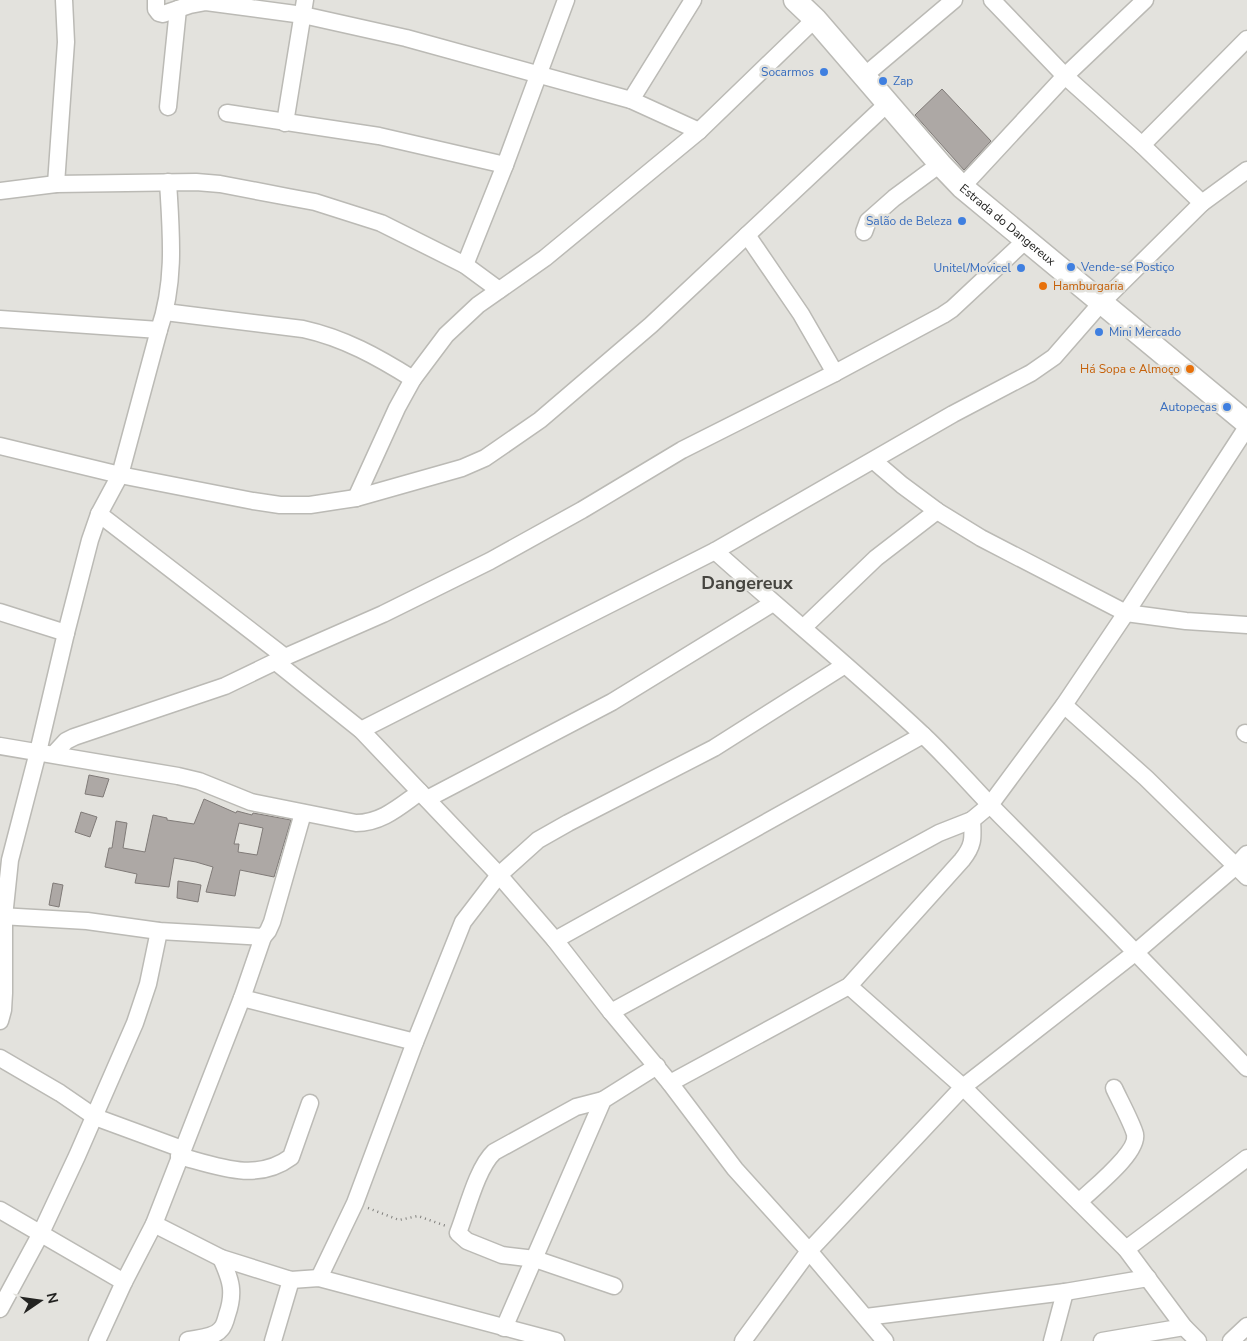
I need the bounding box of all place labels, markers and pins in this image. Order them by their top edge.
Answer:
place label: Socarmos [761,64,814,80]
marker: Socarmos [818,66,830,78]
place label: Zap [893,73,913,89]
marker: Zap [877,75,889,87]
place label: Salão de Beleza [866,213,952,229]
marker: Salão de Beleza [956,215,968,227]
place label: Vende-se Postiço [1080,259,1175,275]
place label: Unitel/Movicel [934,260,1011,276]
marker: Vende-se Postiço [1065,261,1077,273]
marker: Unitel/Movicel [1015,262,1027,274]
place label: Hamburgaria [1053,278,1124,294]
marker: Hamburgaria [1037,280,1049,292]
place label: Mini Mercado [1109,324,1181,340]
marker: Mini Mercado [1093,326,1105,338]
place label: Há Sopa e Almoço [1080,361,1180,377]
marker: Há Sopa e Almoço [1184,363,1196,375]
place label: Autopeças [1160,399,1217,415]
marker: Autopeças [1221,401,1233,413]

